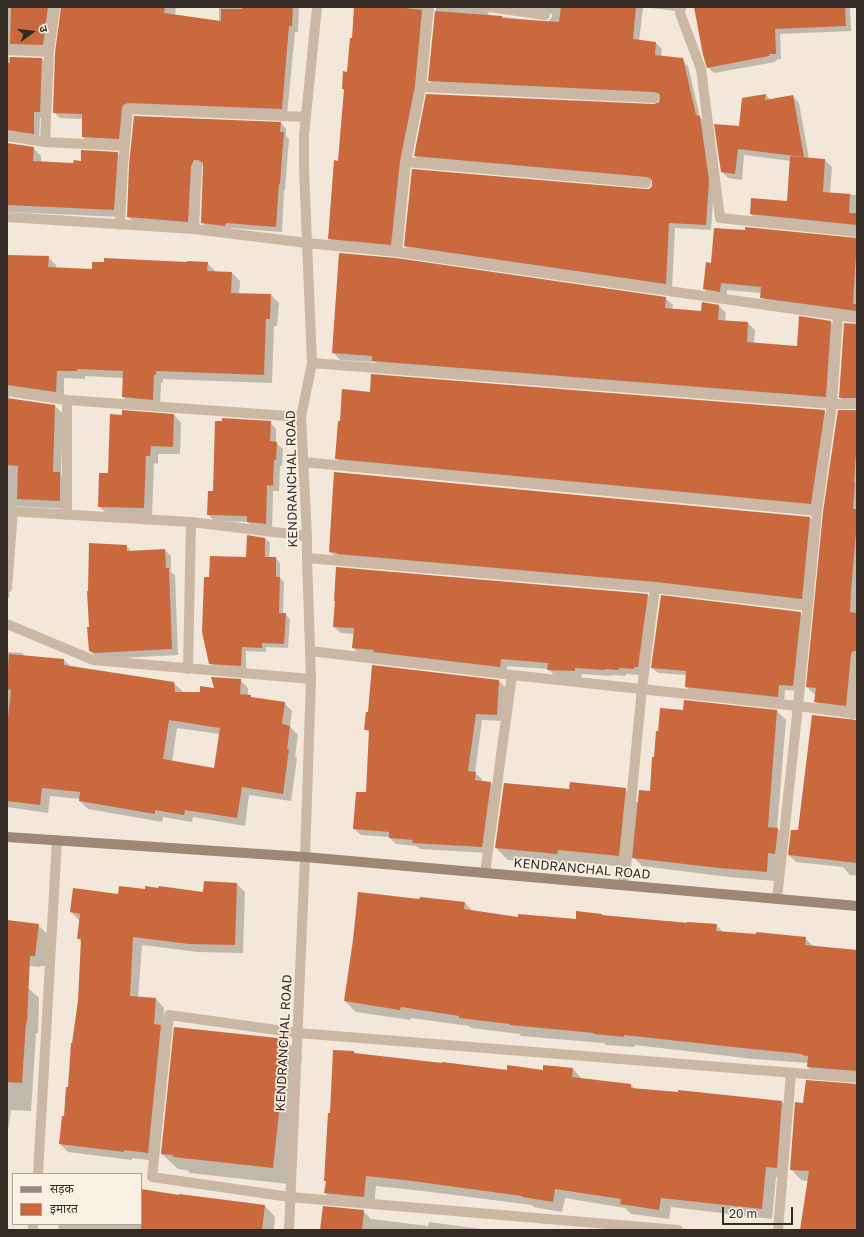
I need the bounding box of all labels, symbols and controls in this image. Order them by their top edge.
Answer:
north arrow [12,12,52,52]
text: उ [37,24,51,34]
street label: KENDRANCHAL ROAD [283,410,301,548]
street label: KENDRANCHAL ROAD [513,855,651,883]
street label: KENDRANCHAL ROAD [273,974,295,1112]
legend [12,1173,142,1225]
text: सड़क [50,1181,74,1196]
scale bar [724,1199,795,1225]
text: इमारत [50,1201,78,1216]
text: 20 m [729,1206,757,1221]

